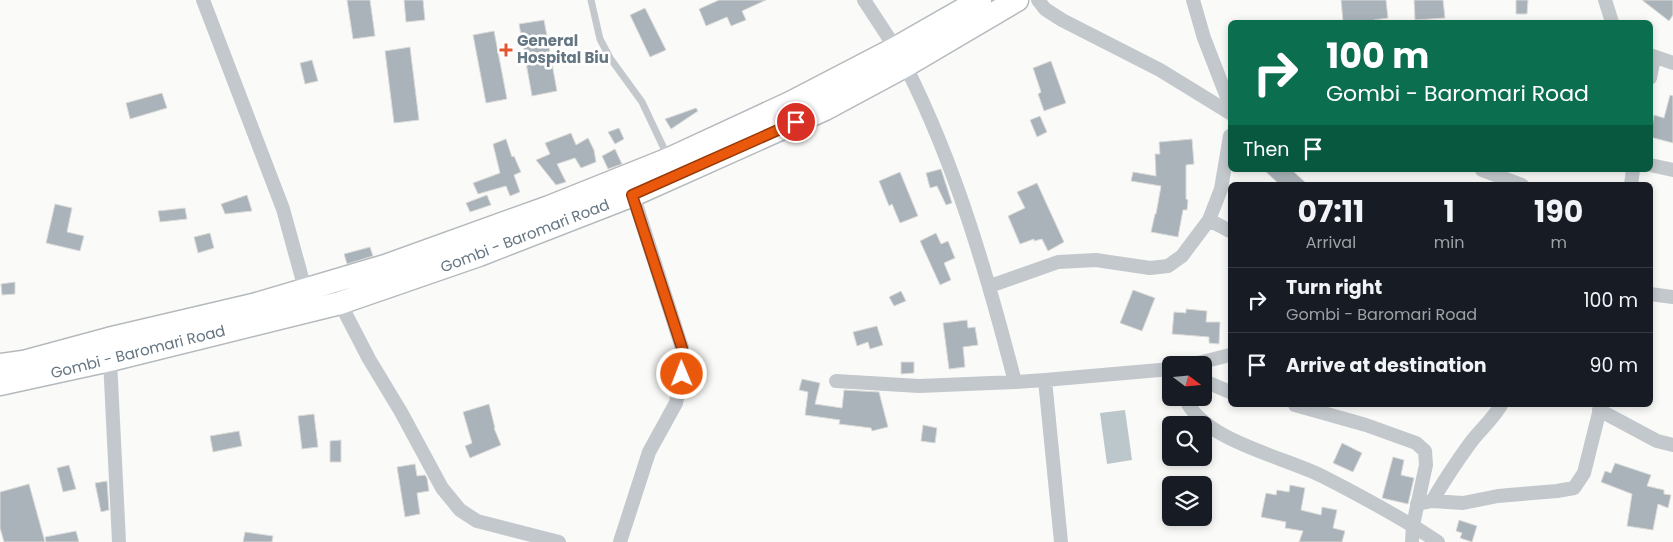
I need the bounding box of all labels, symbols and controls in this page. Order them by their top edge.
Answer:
place label: General Hospital Biu [517,30,609,68]
text: 100 m [1326,31,1429,80]
icon: right [1243,40,1308,105]
marker: General Hospital Biu [499,43,513,57]
text: Gombi - Baromari Road [1326,78,1589,109]
pin [775,101,817,143]
icon: arrive [782,108,810,136]
icon: arrive [1299,135,1327,163]
text: Then [1243,136,1289,163]
text: 07:11 [1298,190,1364,233]
text: 1 [1444,190,1455,233]
text: 190 [1534,190,1583,233]
street label: Gombi - Baromari Road [437,194,612,277]
text: Arrival [1306,231,1356,254]
text: min [1434,231,1465,254]
text: m [1551,231,1567,254]
text: Turn right [1286,274,1382,301]
icon: right [1243,286,1271,314]
text: 100 m [1583,287,1638,314]
text: Gombi - Baromari Road [1286,303,1477,326]
street label: Gombi - Baromari Road [48,320,227,383]
position arrow [655,347,707,399]
icon: arrive [1243,351,1271,379]
text: Arrive at destination [1286,352,1487,379]
text: 90 m [1589,352,1638,379]
north arrow [1162,356,1212,406]
map controls [1162,356,1212,526]
button: search [1162,416,1212,466]
button: layers [1162,476,1212,526]

